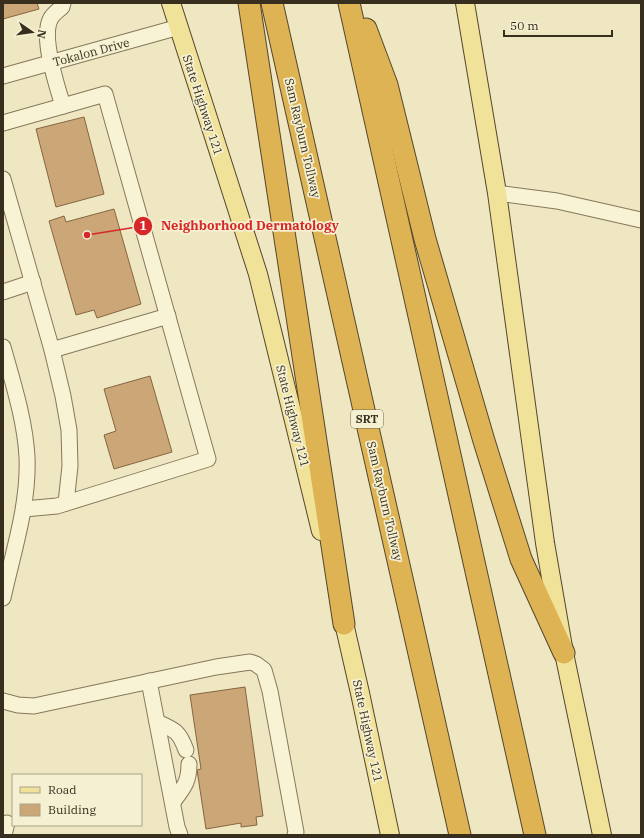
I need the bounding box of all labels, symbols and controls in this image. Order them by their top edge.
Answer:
north arrow [12,12,52,52]
scale bar [504,12,612,38]
text: 50 m [510,18,539,33]
text: N [34,28,50,40]
street label: Tokalon Drive [51,35,131,69]
street label: State Highway 121 [180,53,226,157]
street label: Sam Rayburn Tollway [282,77,324,200]
callout: Neighborhood Dermatology [133,213,347,238]
text: Neighborhood Dermatology [161,217,340,234]
text: 1 [139,218,147,233]
street label: State Highway 121 [273,363,313,469]
road number: SRT [351,410,383,428]
street label: Sam Rayburn Tollway [364,440,406,563]
street label: State Highway 121 [350,678,386,784]
legend [12,774,142,826]
text: Road [48,782,77,797]
text: Building [48,802,96,817]

